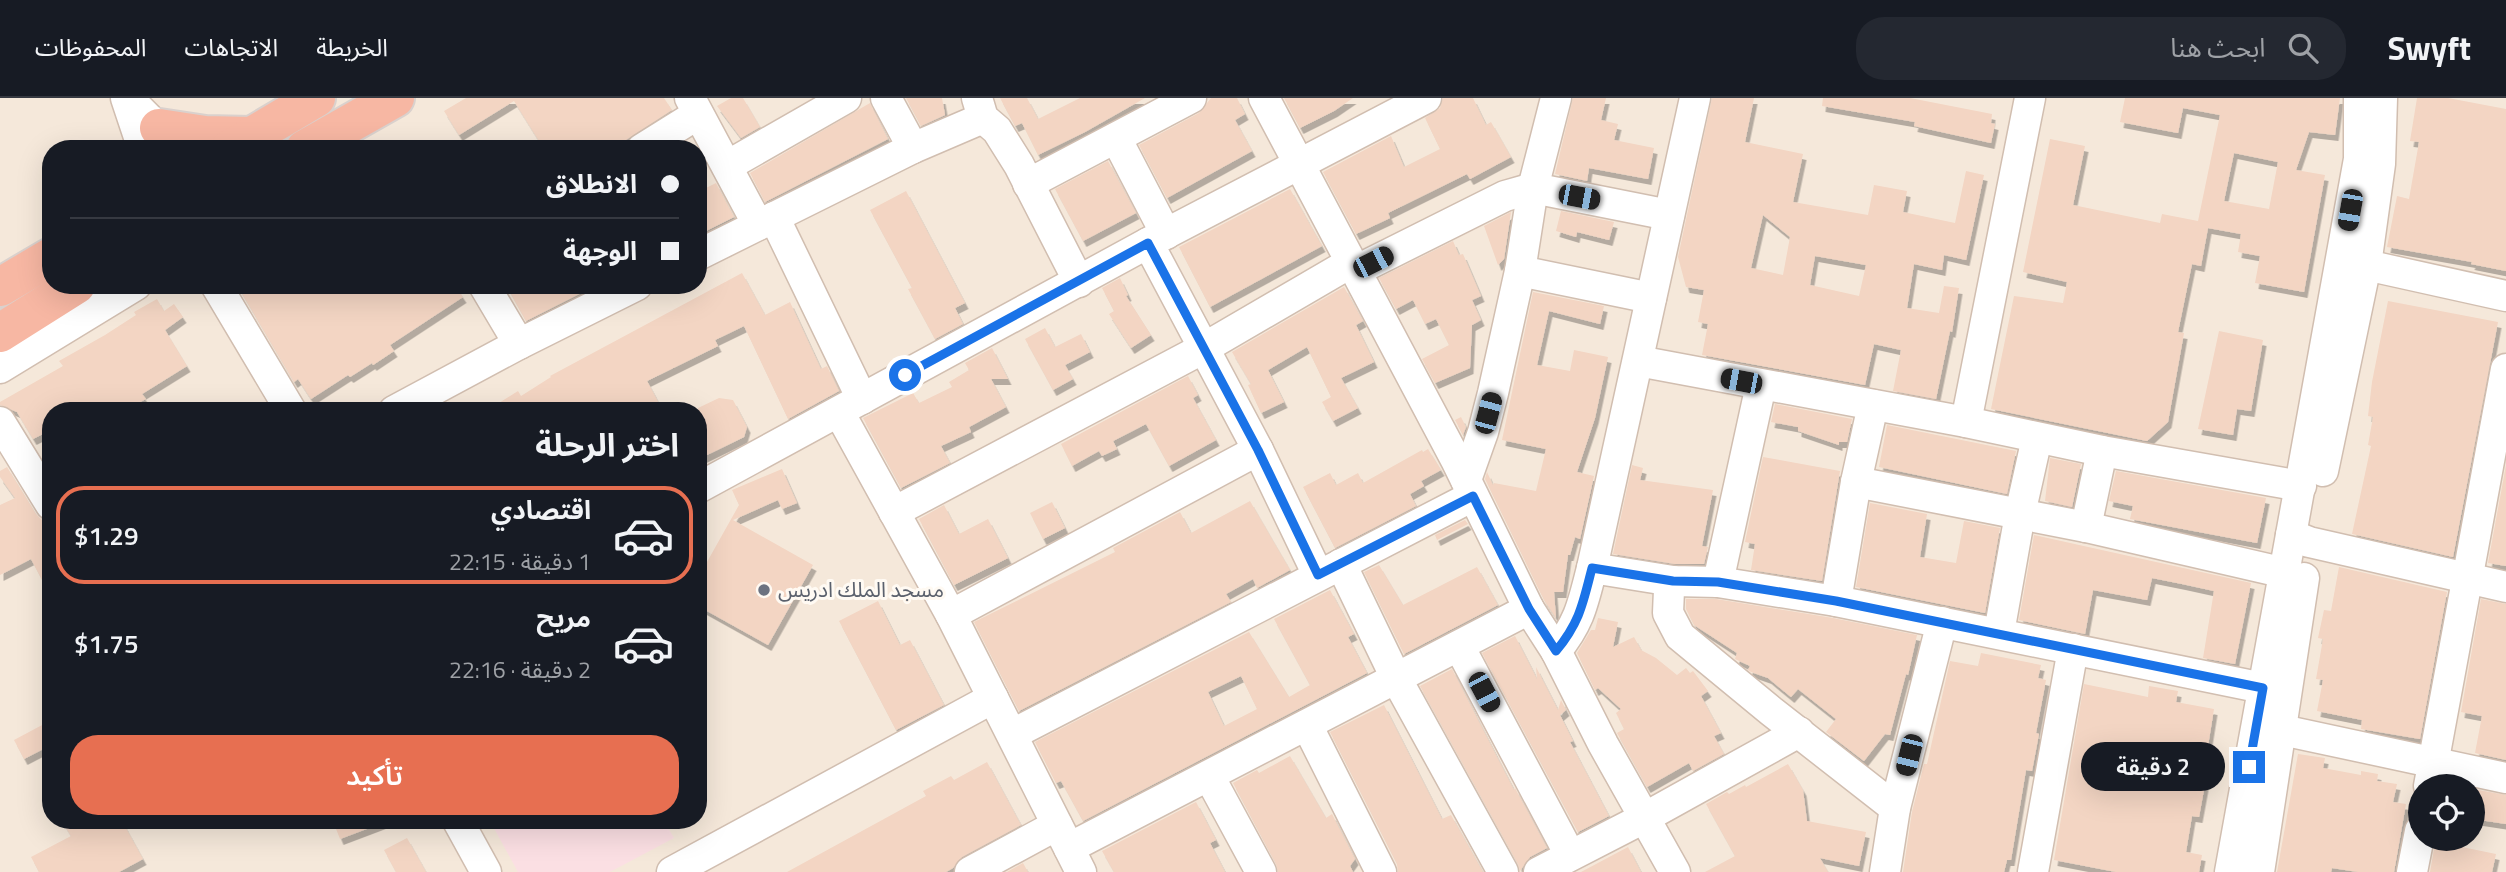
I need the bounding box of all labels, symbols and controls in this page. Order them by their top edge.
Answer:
search box [1856,17,2346,80]
text: Swyft [2388,23,2471,73]
text: ابحث هنا [2170,28,2266,67]
text: المحفوظات [35,29,146,65]
text: الاتجاهات [184,29,278,65]
text: الخريطة [316,29,388,65]
icon: search [2284,29,2322,67]
text: الانطلاق [546,164,637,203]
car [1557,183,1602,211]
car [2337,187,2364,233]
text: الوجهة [563,231,637,270]
car [1350,243,1397,281]
route start [889,359,921,391]
car [1719,367,1764,395]
car [1473,390,1504,436]
text: اختر الرحلة [535,420,679,468]
text: اقتصادي [491,490,591,529]
icon: car [612,504,675,567]
text: $1.29 [74,516,138,555]
text: 1 دقيقة · 22:15 [449,544,591,579]
place label: مسجد الملك ادريس [778,573,944,605]
marker: مسجد الملك ادريس [756,582,772,598]
text: مريح [536,598,591,637]
icon: car [612,612,675,675]
text: $1.75 [74,624,138,663]
text: 2 دقيقة · 22:16 [449,652,591,687]
car [1465,669,1504,715]
car [1894,732,1925,778]
button: تأكيد [70,735,679,815]
callout: 2 دقيقة [2081,742,2224,792]
text: 2 دقيقة [2116,749,2190,784]
route end [2233,751,2265,783]
map controls [2408,774,2485,851]
button: locate [2408,774,2485,851]

